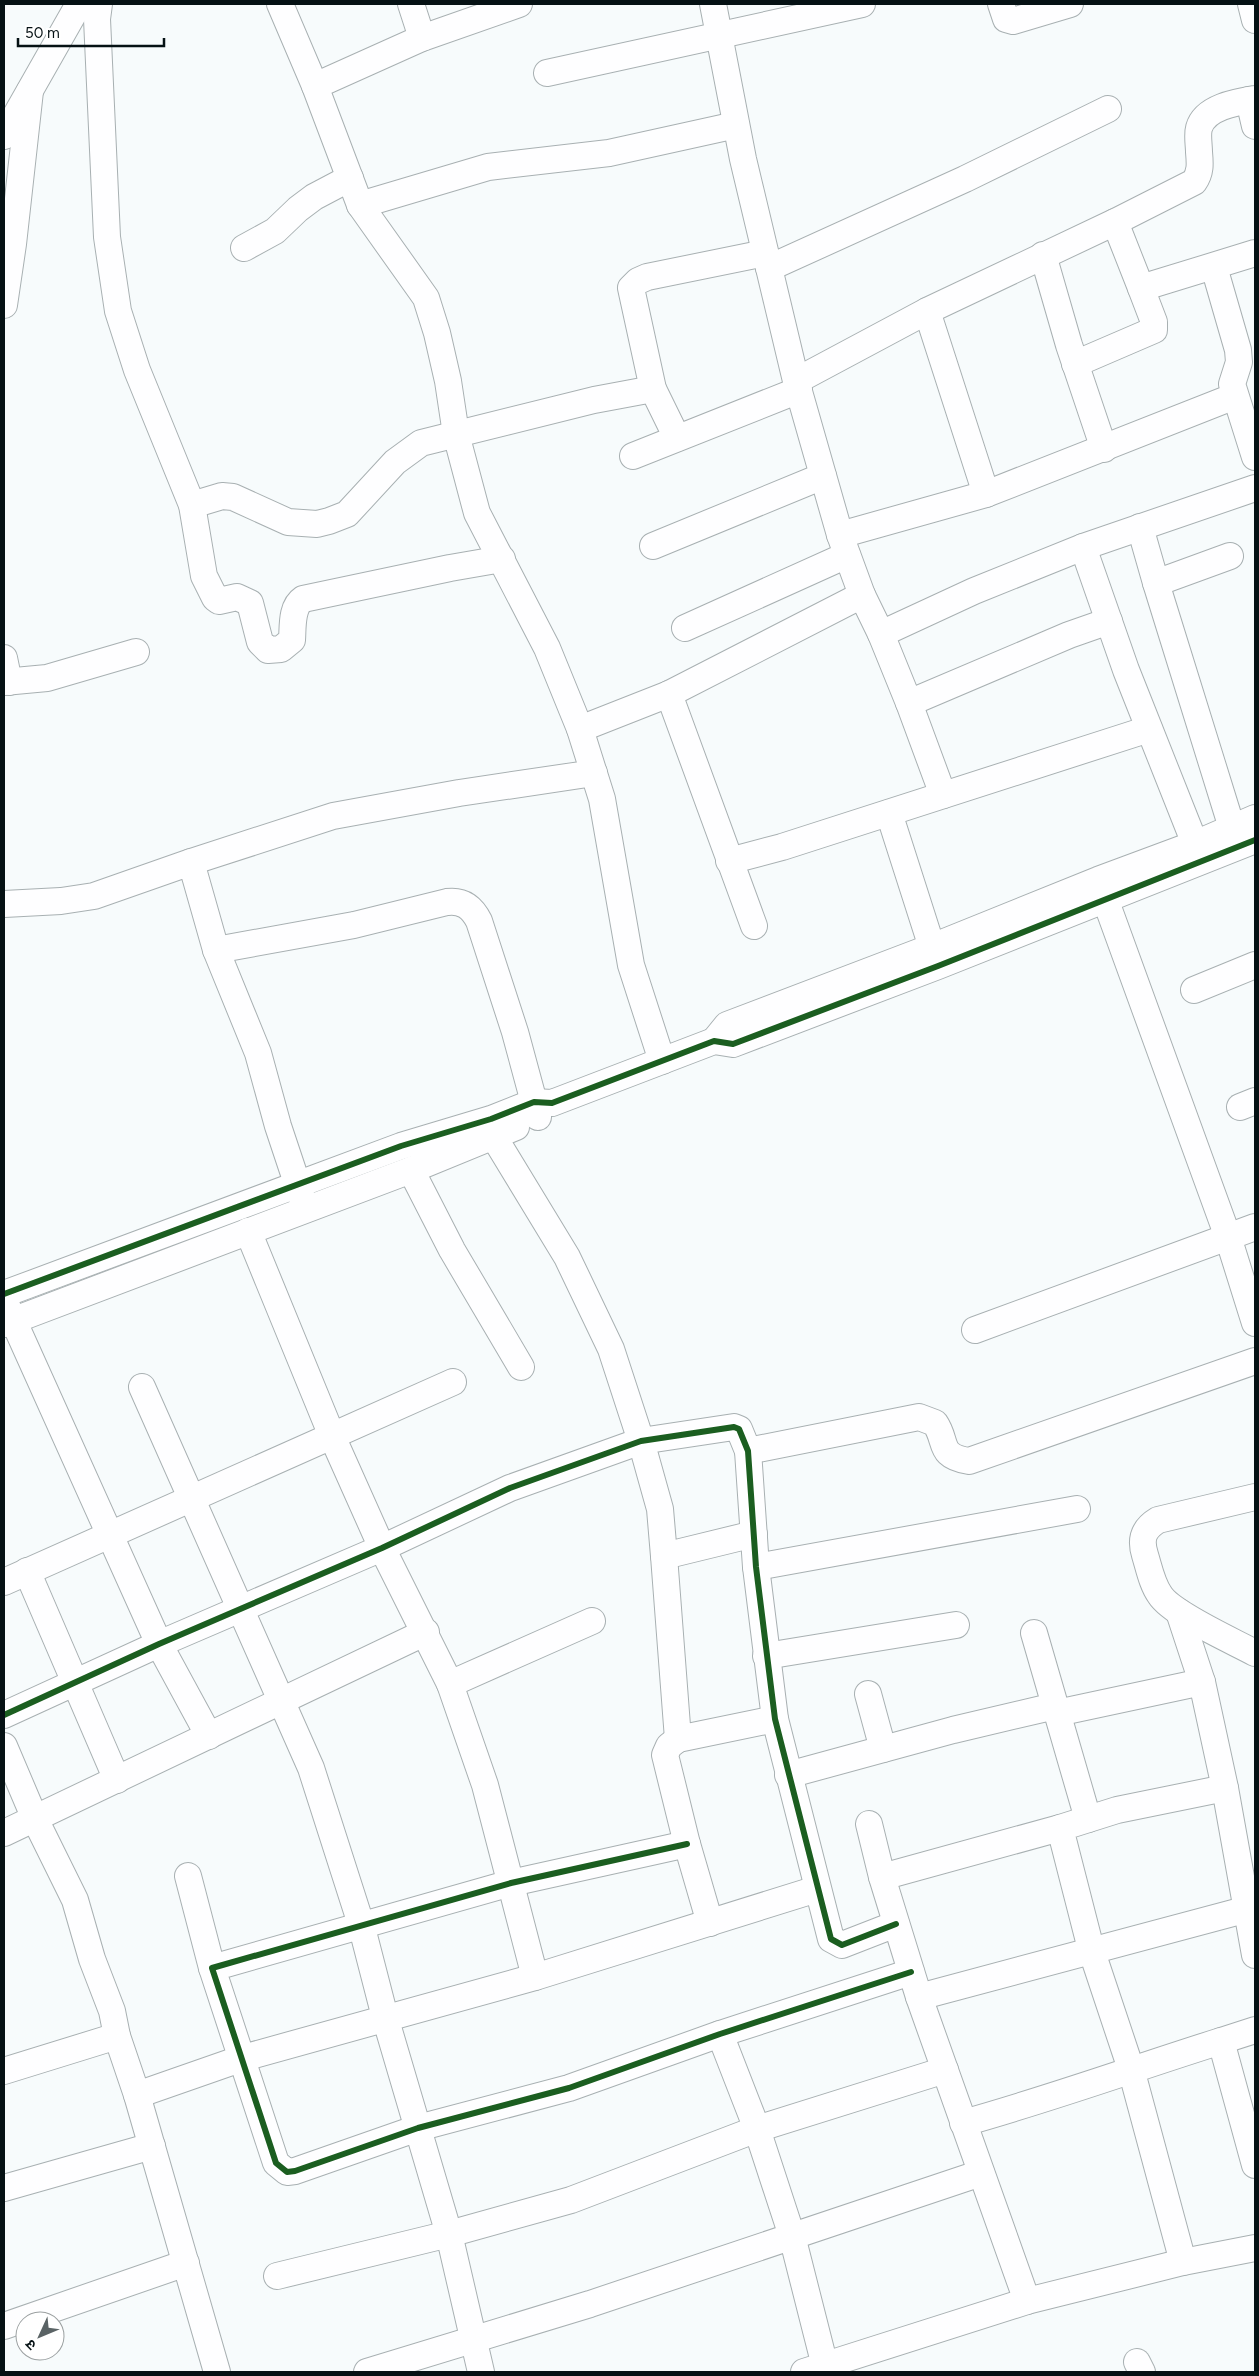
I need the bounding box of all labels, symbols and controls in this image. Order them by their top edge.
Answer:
scale bar [18,15,164,47]
text: 50 m [25,24,60,42]
north arrow [15,2311,65,2361]
text: उ [21,2335,40,2354]

